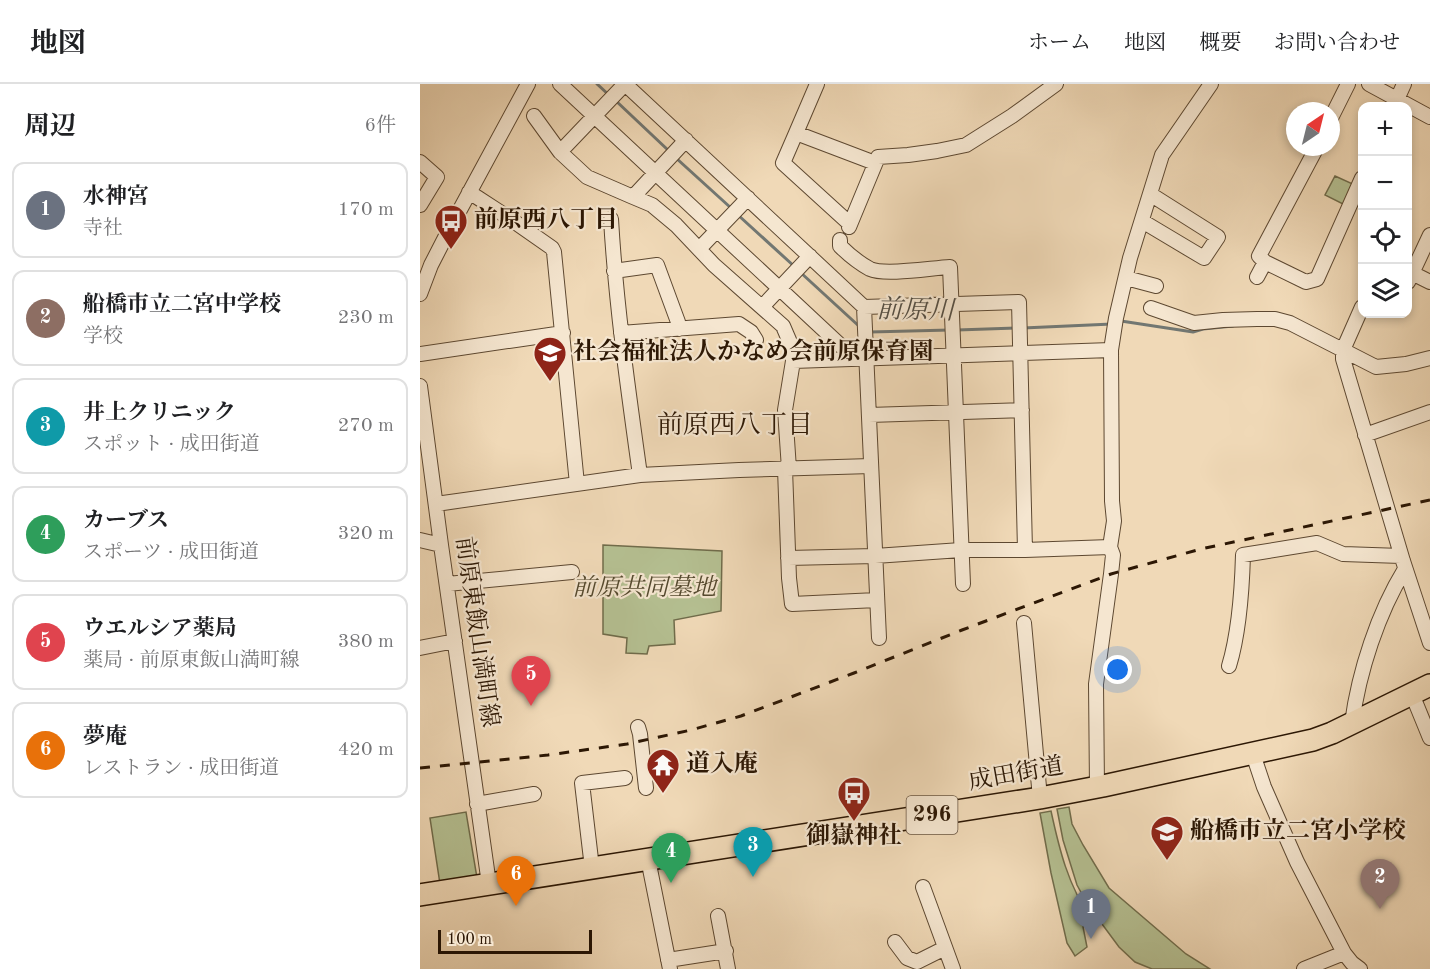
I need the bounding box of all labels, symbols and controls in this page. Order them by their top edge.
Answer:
text: 地図 [30,31,86,59]
text: ホーム [1028,33,1091,54]
text: 地図 [1124,33,1166,54]
text: 概要 [1199,33,1241,54]
text: お問い合わせ [1274,33,1400,54]
north arrow [1286,102,1340,156]
map controls [1358,102,1412,318]
button: + [1358,102,1412,156]
text: 周辺 [24,114,76,140]
text: 6件 [364,116,396,136]
button: − [1358,156,1412,210]
text: 水神宮 [83,186,149,208]
text: 1 [40,200,51,220]
text: 170 m [338,200,394,220]
bus stop icon: 前原西八丁目 [433,203,469,250]
place label: 前原西八丁目 [474,206,618,233]
button: locate [1358,210,1412,264]
text: 寺社 [83,219,123,239]
button: layers [1358,264,1412,318]
text: 船橋市立二宮中学校 [83,294,281,316]
water label: 前原川 [876,295,957,325]
text: 2 [40,308,51,328]
text: 230 m [338,308,394,328]
text: 学校 [83,327,123,347]
school or university icon: 社会福祉法人かなめ会前原保育園 [532,335,568,382]
place label: 社会福祉法人かなめ会前原保育園 [573,338,933,365]
text: 井上クリニック [83,402,236,424]
district label: 前原西八丁目 [657,411,813,439]
text: 3 [40,416,51,436]
text: 270 m [338,416,394,436]
text: スポット · 成田街道 [83,435,260,455]
text: カーブス [83,510,169,532]
text: 4 [40,524,51,544]
text: 320 m [338,524,394,544]
street label: 前原東飯山満町線 [451,535,504,729]
text: スポーツ · 成田街道 [83,543,259,563]
park label: 前原共同墓地 [572,574,719,601]
text: ウエルシア薬局 [83,618,236,640]
text: 5 [40,632,51,652]
text: 380 m [338,632,394,652]
text: 薬局 · 前原東飯山満町線 [83,651,300,671]
your location [1103,655,1132,684]
pin: 5 [512,656,550,706]
text: 夢庵 [83,726,127,748]
text: 6 [40,740,51,760]
text: 420 m [338,740,394,760]
temple icon: 道入庵 [645,747,681,794]
place label: 道入庵 [686,750,758,777]
street label: 成田街道 [966,752,1065,795]
text: レストラン · 成田街道 [83,759,279,779]
bus stop icon: 御嶽神社 [836,775,872,822]
road number: 296 [906,796,958,834]
school or university icon: 船橋市立二宮小学校 [1149,814,1185,861]
place label: 船橋市立二宮小学校 [1190,817,1406,844]
place label: 御嶽神社 [806,822,902,849]
pin: 3 [734,828,772,877]
pin: 4 [652,834,690,883]
pin: 6 [496,856,536,906]
pin: 2 [1360,860,1400,909]
pin: 1 [1072,890,1110,939]
scale bar [438,927,592,954]
text: 100 m [447,932,492,948]

